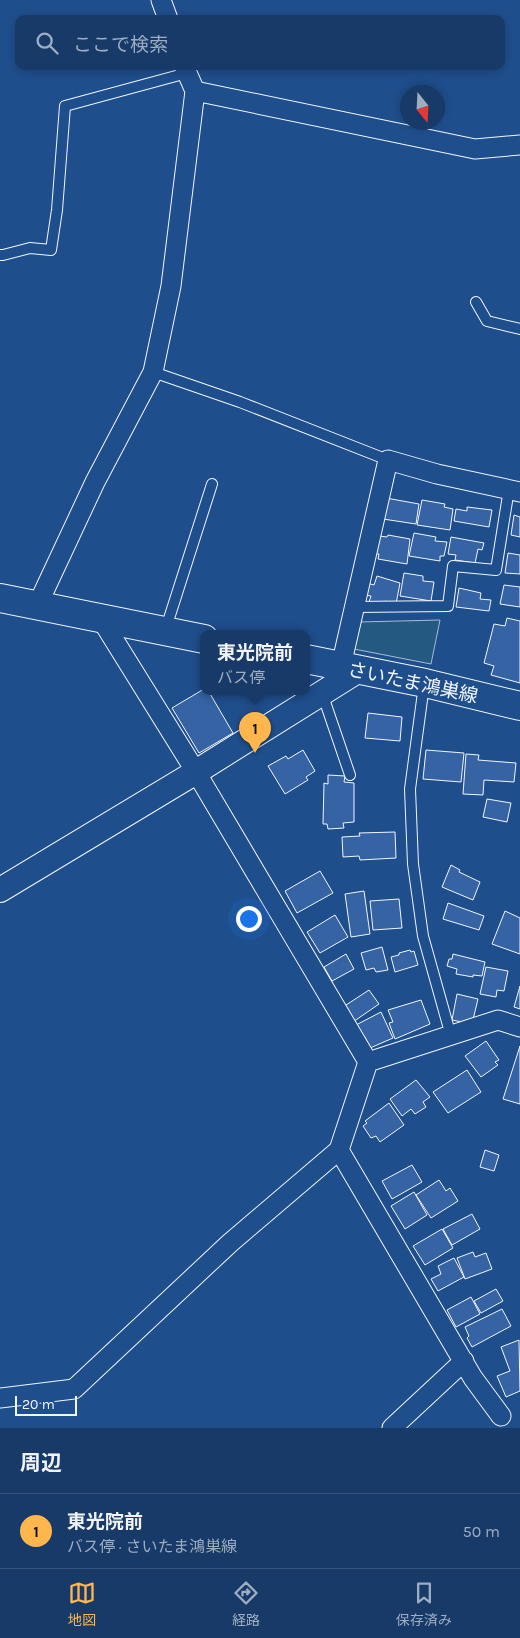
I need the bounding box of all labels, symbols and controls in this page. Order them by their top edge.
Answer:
search box [15,15,505,70]
icon: search [33,29,61,57]
text: ここで検索 [73,34,168,56]
north arrow [400,85,445,130]
popup [200,630,310,695]
text: 東光院前 [217,642,293,664]
street label: さいたま鴻巣線 [346,658,480,708]
text: バス停 [217,668,265,687]
pin: 1 [239,712,271,753]
your location [236,906,262,932]
scale bar [15,1393,78,1416]
text: 20 m [22,1396,55,1413]
text: 周辺 [20,1451,62,1475]
text: 東光院前 [67,1511,143,1533]
text: 1 [33,1522,39,1541]
text: 50 m [463,1522,500,1541]
text: バス停 · さいたま鴻巣線 [67,1537,237,1556]
tab: 地図 [68,1579,96,1629]
tab: 経路 [232,1579,260,1629]
tab: 保存済み [396,1579,452,1629]

